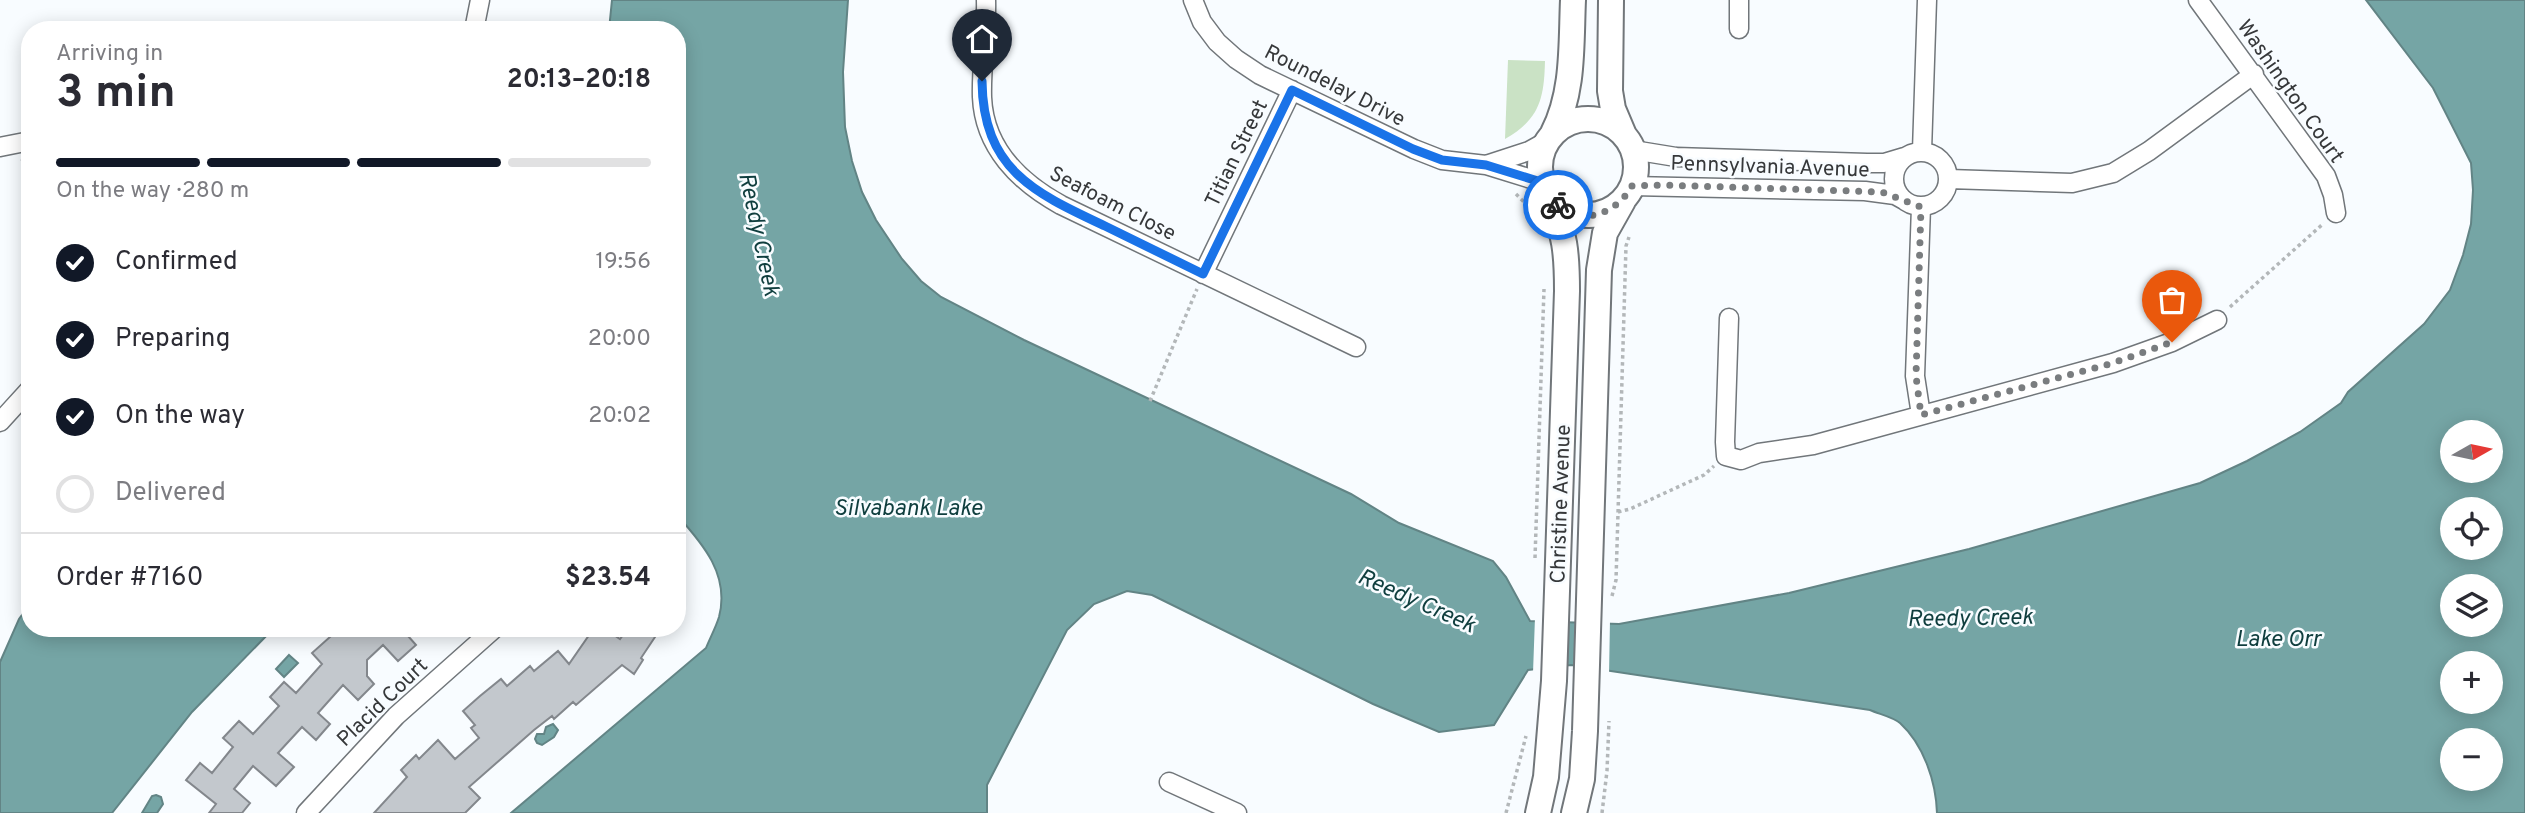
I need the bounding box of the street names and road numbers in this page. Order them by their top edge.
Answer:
street label: Washington Court [2230,15,2349,169]
street label: Roundelay Drive [1259,39,1409,133]
street label: Titian Street [1200,95,1275,212]
street label: Pennsylvania Avenue [1670,151,1870,184]
street label: Seafoam Close [1044,161,1180,248]
street label: Christine Avenue [1545,424,1578,584]
street label: Placid Court [332,653,434,753]

